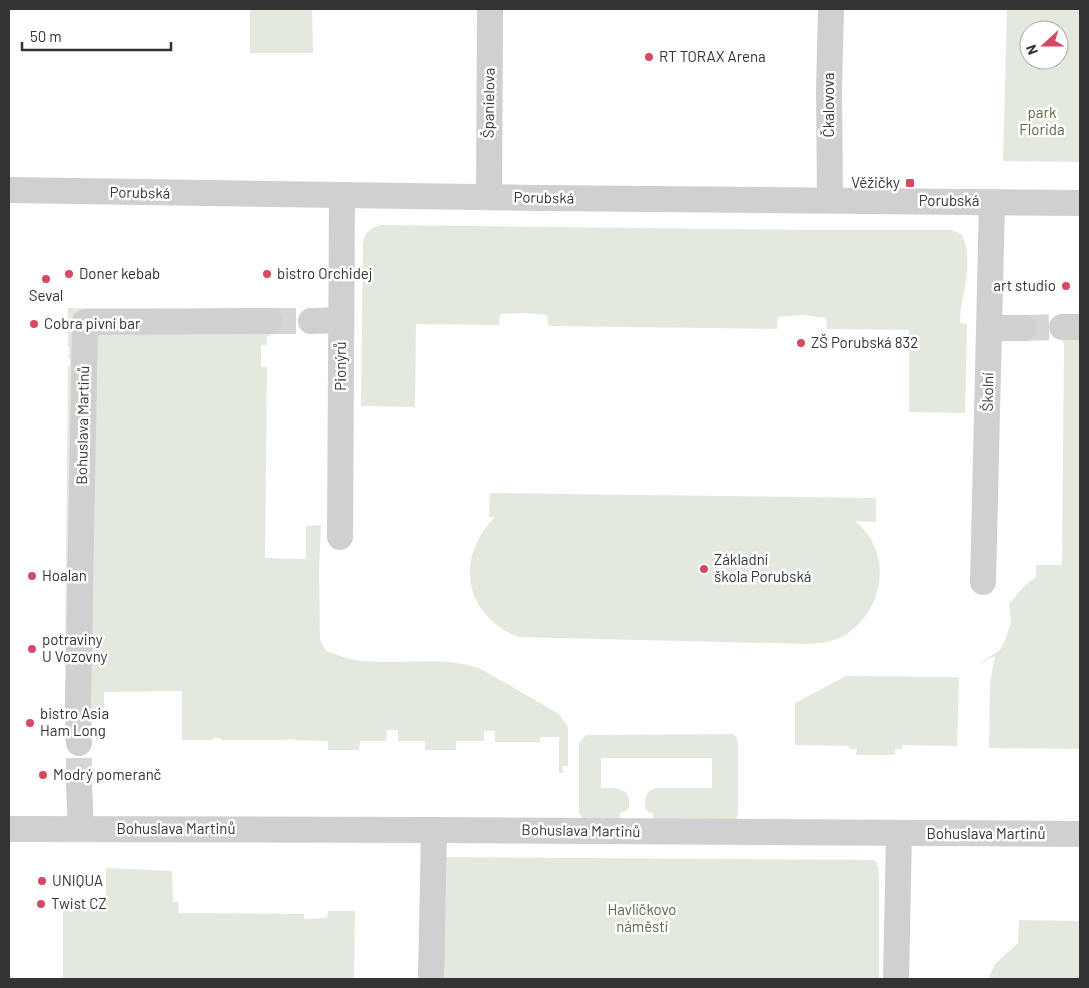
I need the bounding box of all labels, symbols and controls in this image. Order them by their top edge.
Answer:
scale bar [22,20,171,52]
north arrow [1019,20,1069,70]
text: 50 m [30,27,62,45]
text: N [1022,42,1041,57]
place label: RT TORAX Arena [659,47,766,65]
marker: RT TORAX Arena [643,51,655,63]
street label: Španielova [478,68,498,138]
street label: Čkalovova [819,73,837,137]
park label: park Florida [1019,103,1065,138]
place label: Věžičky [851,173,900,191]
marker: Věžičky [904,177,916,189]
street label: Porubská [109,182,171,202]
street label: Porubská [513,187,575,207]
street label: Porubská [919,191,979,209]
place label: Doner kebab [79,264,160,282]
place label: bistro Orchidej [277,264,373,282]
marker: Doner kebab [63,268,75,280]
marker: bistro Orchidej [261,268,273,280]
marker: Seval [40,273,52,285]
place label: art studio [993,276,1056,294]
marker: art studio [1060,280,1072,292]
place label: Seval [29,286,63,304]
place label: Cobra pivní bar [44,314,141,332]
marker: Cobra pivní bar [28,318,40,330]
place label: ZŠ Porubská 832 [811,333,918,351]
marker: ZŠ Porubská 832 [795,337,807,349]
street label: Pionýrů [331,341,349,391]
street label: Bohuslava Martinů [72,365,92,485]
street label: Školní [978,372,996,412]
place label: Základní škola Porubská [714,550,812,585]
marker: Základní škola Porubská [698,563,710,575]
place label: Hoalan [42,566,87,584]
marker: Hoalan [26,570,38,582]
place label: potraviny U Vozovny [42,630,108,665]
marker: potraviny U Vozovny [26,643,38,655]
place label: bistro Asia Ham Long [40,704,109,739]
marker: bistro Asia Ham Long [24,717,36,729]
place label: Modrý pomeranč [53,765,162,783]
marker: Modrý pomeranč [37,769,49,781]
street label: Bohuslava Martinů [116,819,236,837]
street label: Bohuslava Martinů [521,820,641,840]
street label: Bohuslava Martinů [926,824,1046,842]
place label: UNIQUA [52,871,103,889]
marker: UNIQUA [36,875,48,887]
place label: Twist CZ [51,894,107,912]
marker: Twist CZ [35,898,47,910]
park label: Havlíčkovo náměstí [607,900,677,935]

